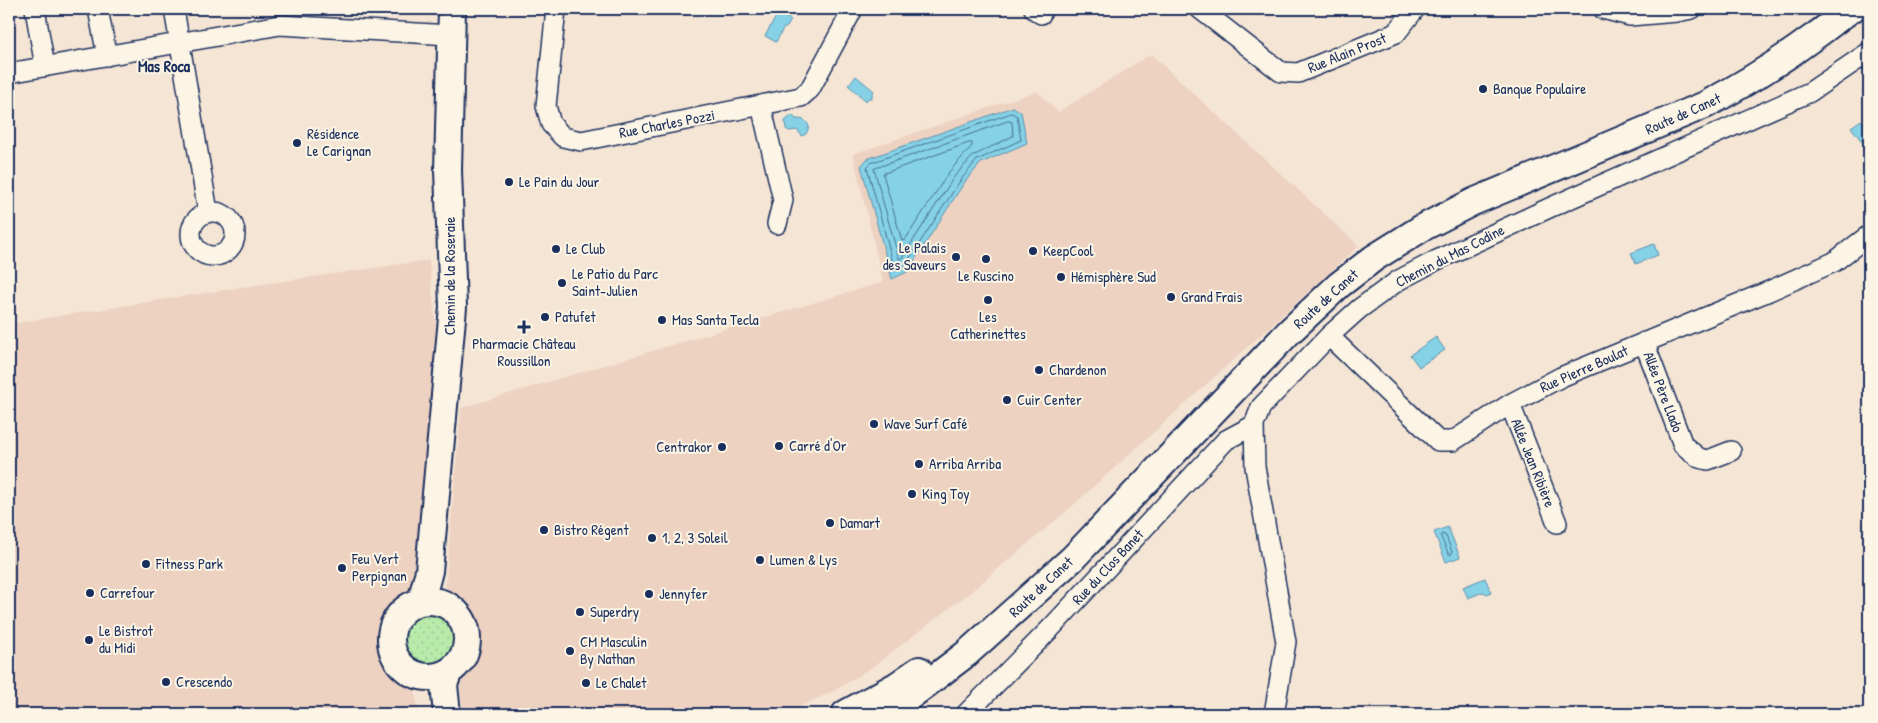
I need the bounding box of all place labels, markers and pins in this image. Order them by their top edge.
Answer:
place label: Banque Populaire [1493,78,1586,99]
marker: Banque Populaire [1477,83,1489,95]
place label: Résidence Le Carignan [307,123,372,161]
marker: Résidence Le Carignan [291,137,303,149]
place label: Le Pain du Jour [519,171,600,192]
marker: Le Pain du Jour [503,176,515,188]
place label: Le Palais des Saveurs [883,237,946,275]
place label: Le Club [566,238,605,259]
place label: KeepCool [1043,240,1094,261]
marker: Le Club [550,243,562,255]
marker: KeepCool [1027,245,1039,257]
marker: Le Palais des Saveurs [950,251,962,263]
marker: Le Ruscino [980,253,992,265]
place label: Le Patio du Parc Saint-Julien [572,263,658,301]
place label: Le Ruscino [958,265,1014,286]
place label: Hémisphère Sud [1071,266,1156,287]
marker: Hémisphère Sud [1055,271,1067,283]
marker: Le Patio du Parc Saint-Julien [556,277,568,289]
place label: Grand Frais [1181,286,1243,307]
marker: Grand Frais [1165,291,1177,303]
marker: Les Catherinettes [982,294,994,306]
place label: Patufet [555,306,597,327]
place label: Les Catherinettes [950,306,1026,344]
place label: Mas Santa Tecla [672,309,759,330]
marker: Patufet [539,311,551,323]
marker: Mas Santa Tecla [656,314,668,326]
marker: Pharmacie Château Roussillon [518,321,530,333]
place label: Pharmacie Château Roussillon [472,333,576,371]
place label: Chardenon [1049,359,1107,380]
marker: Chardenon [1033,364,1045,376]
place label: Cuir Center [1017,389,1082,410]
marker: Cuir Center [1001,394,1013,406]
place label: Wave Surf Café [884,413,968,434]
marker: Wave Surf Café [868,418,880,430]
place label: Carré d'Or [789,435,847,456]
place label: Centrakor [656,436,712,457]
marker: Carré d'Or [773,440,785,452]
marker: Centrakor [716,441,728,453]
place label: Arriba Arriba [929,453,1001,474]
marker: Arriba Arriba [913,458,925,470]
place label: King Toy [922,483,970,504]
marker: King Toy [906,488,918,500]
place label: Damart [840,512,881,533]
marker: Damart [824,517,836,529]
place label: Bistro Régent [554,519,629,540]
marker: Bistro Régent [538,524,550,536]
place label: 1, 2, 3 Soleil [662,527,728,548]
marker: 1, 2, 3 Soleil [646,532,658,544]
place label: Feu Vert Perpignan [351,548,407,586]
place label: Lumen & Lys [770,549,837,570]
place label: Fitness Park [155,553,223,574]
marker: Lumen & Lys [754,554,766,566]
marker: Fitness Park [140,558,152,570]
marker: Feu Vert Perpignan [336,562,348,574]
place label: Carrefour [100,582,155,603]
place label: Jennyfer [659,583,708,604]
marker: Carrefour [84,587,96,599]
marker: Jennyfer [643,588,655,600]
place label: Superdry [590,601,639,622]
marker: Superdry [574,606,586,618]
place label: Le Bistrot du Midi [99,620,154,658]
place label: CM Masculin By Nathan [580,631,647,669]
marker: Le Bistrot du Midi [83,634,95,646]
marker: CM Masculin By Nathan [564,645,576,657]
place label: Crescendo [176,671,232,692]
place label: Le Chalet [596,672,647,693]
marker: Crescendo [160,676,172,688]
marker: Le Chalet [580,677,592,689]

